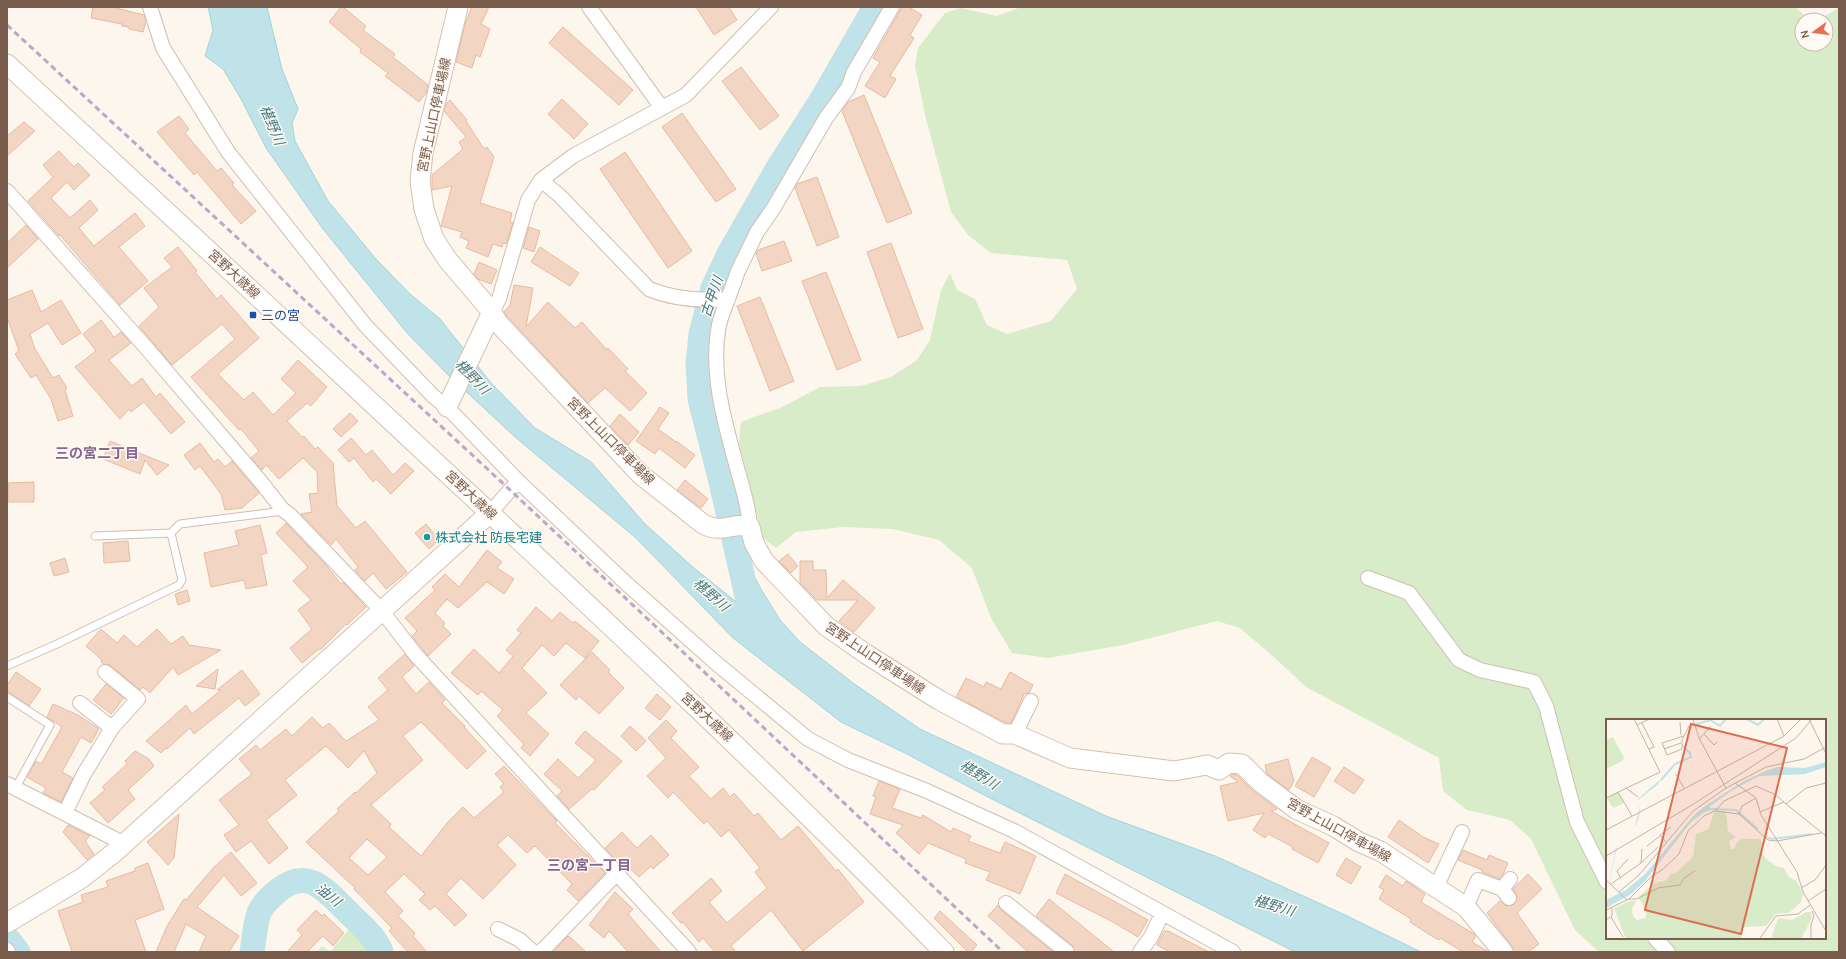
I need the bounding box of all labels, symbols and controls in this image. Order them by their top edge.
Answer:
north arrow [1794,12,1834,52]
text: N [1798,29,1812,40]
street label: 宮野上山口停車場線 [414,56,454,174]
water label: 椹野川 [256,102,289,149]
street label: 宮野大歳線 [205,246,263,302]
water label: 古甲川 [697,272,728,320]
place label: 三の宮 [261,308,300,323]
marker: 三の宮 [248,310,258,320]
water label: 椹野川 [451,356,494,399]
street label: 宮野上山口停車場線 [564,394,658,488]
district label: 三の宮二丁目 [55,445,139,462]
street label: 宮野大歳線 [442,467,500,523]
place label: 株式会社 防長宅建 [435,530,542,545]
marker: 株式会社 防長宅建 [422,532,432,542]
water label: 椹野川 [690,575,734,617]
street label: 宮野上山口停車場線 [822,619,928,697]
street label: 宮野大歳線 [678,689,736,745]
inset map [1606,719,1826,939]
water label: 椹野川 [957,757,1003,794]
street label: 宮野上山口停車場線 [1284,795,1394,865]
district label: 三の宮一丁目 [547,857,631,874]
water label: 油川 [312,880,346,912]
water label: 椹野川 [1251,892,1298,921]

